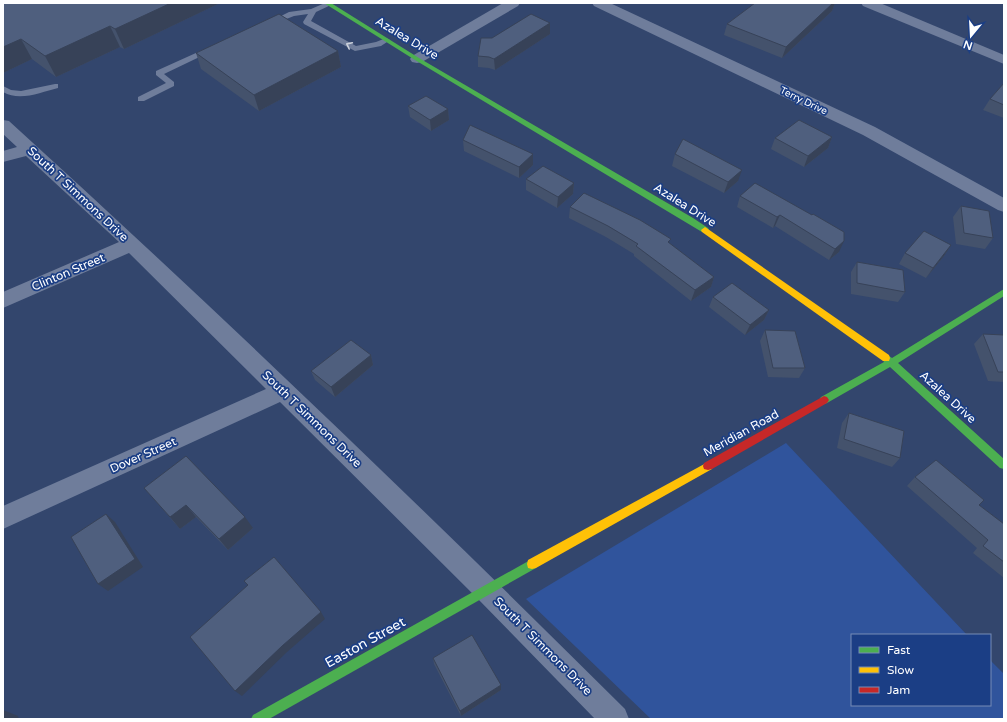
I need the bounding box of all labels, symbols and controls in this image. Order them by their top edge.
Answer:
street label: Azalea Drive [373,14,441,62]
north arrow [951,16,991,56]
text: N [962,37,974,53]
one-way arrow [346,42,353,50]
street label: Terry Drive [778,84,830,118]
street label: South T Simmons Drive [25,144,131,245]
street label: Azalea Drive [651,180,719,230]
street label: Clinton Street [29,250,107,294]
street label: South T Simmons Drive [259,368,365,470]
street label: Azalea Drive [917,368,979,426]
street label: Meridian Road [701,407,781,459]
street label: Dover Street [108,434,179,476]
street label: South T Simmons Drive [491,594,595,698]
street label: Easton Street [322,613,409,672]
legend [851,634,991,706]
text: Fast [887,643,911,657]
text: Slow [887,663,914,677]
text: Jam [887,683,910,697]

